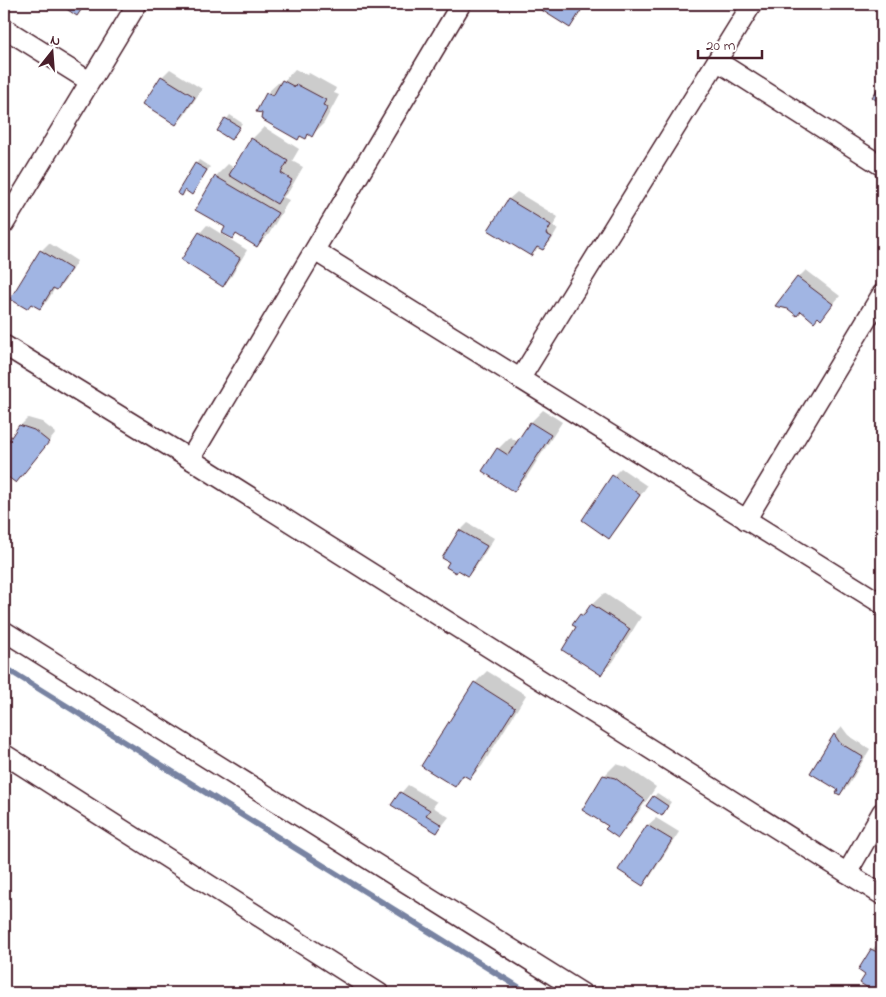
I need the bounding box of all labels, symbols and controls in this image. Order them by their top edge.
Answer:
north arrow [28,28,78,78]
scale bar [698,28,762,60]
text: N [48,30,63,52]
text: 20 m [706,35,736,57]

